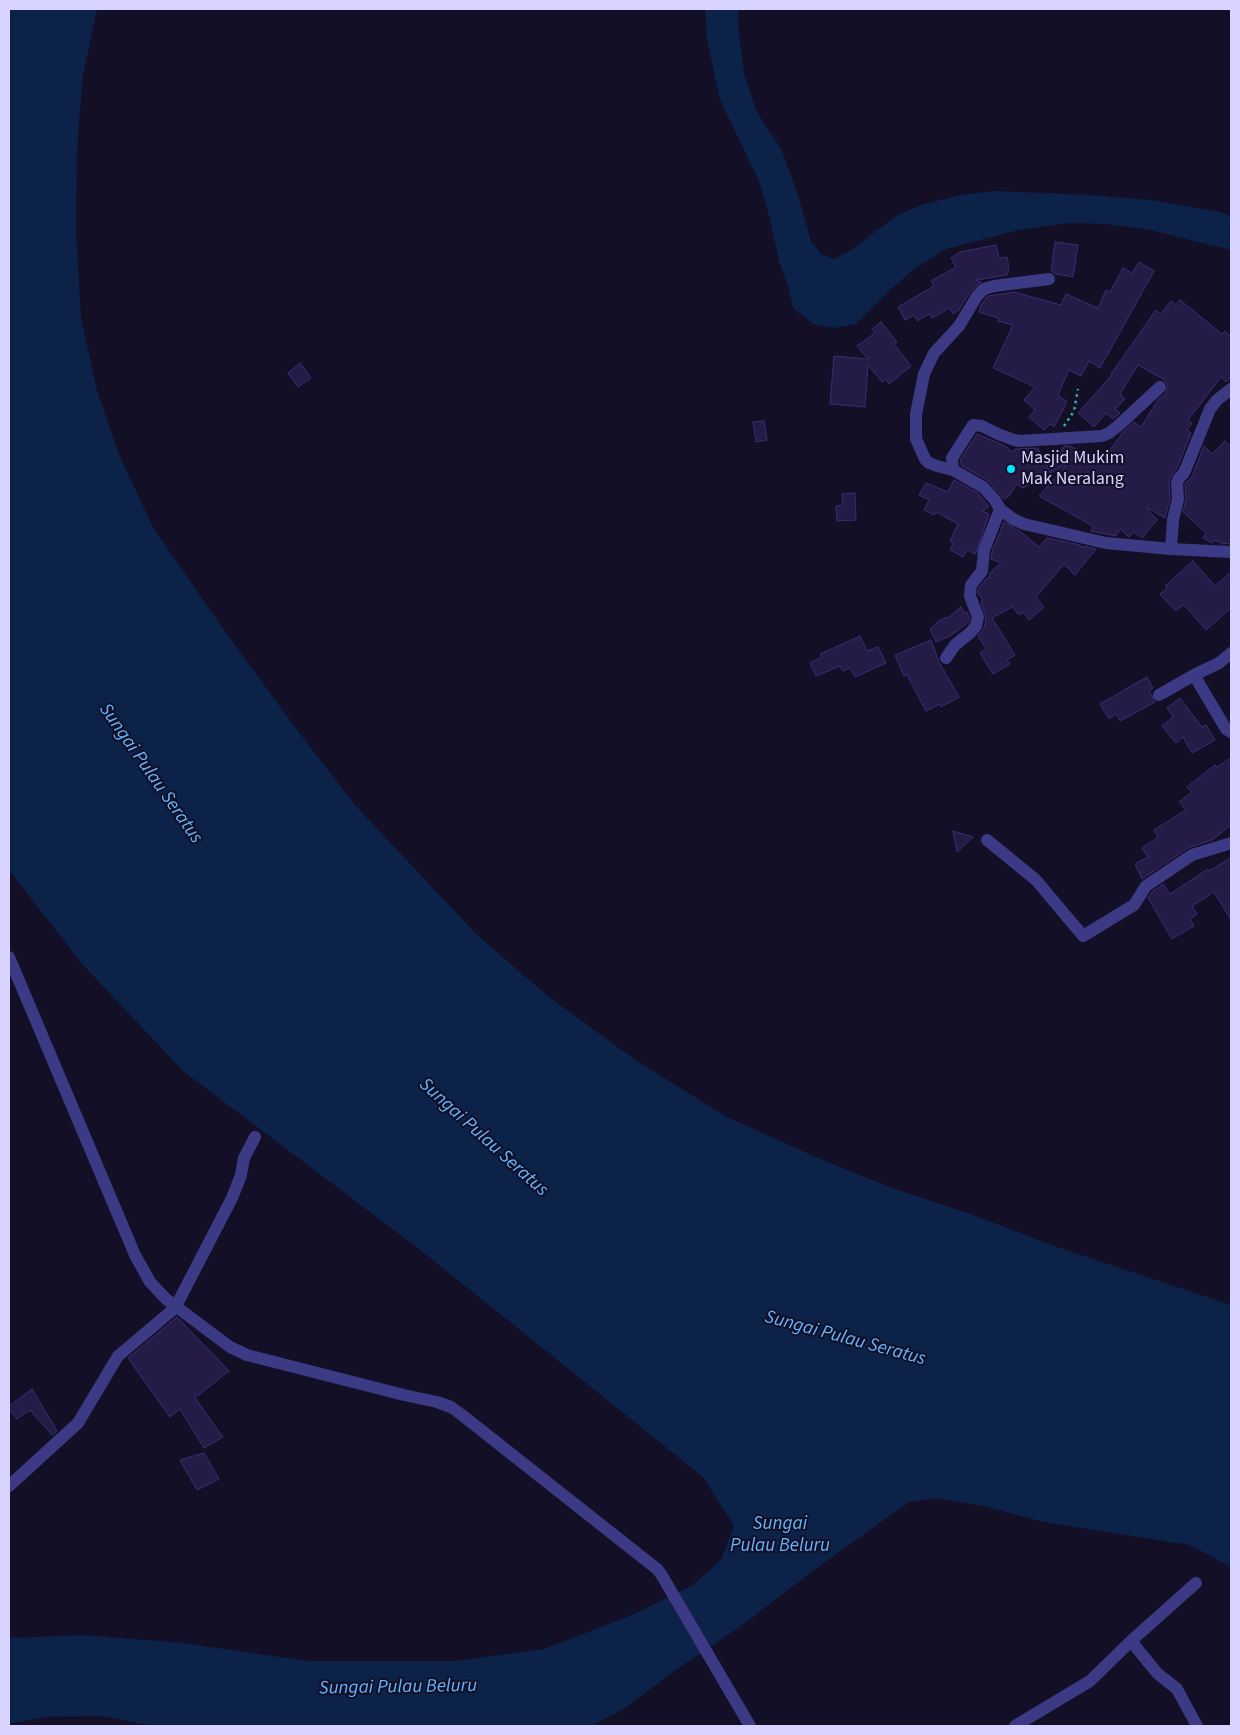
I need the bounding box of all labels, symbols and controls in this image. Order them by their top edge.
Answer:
place label: Masjid Mukim Mak Neralang [1021,448,1124,490]
marker: Masjid Mukim Mak Neralang [1005,463,1017,475]
water label: Sungai Pulau Seratus [93,700,207,848]
water label: Sungai Pulau Seratus [414,1074,552,1202]
water label: Sungai Pulau Seratus [762,1307,928,1371]
water label: Sungai Pulau Beluru [730,1514,830,1558]
water label: Sungai Pulau Beluru [319,1675,477,1701]

